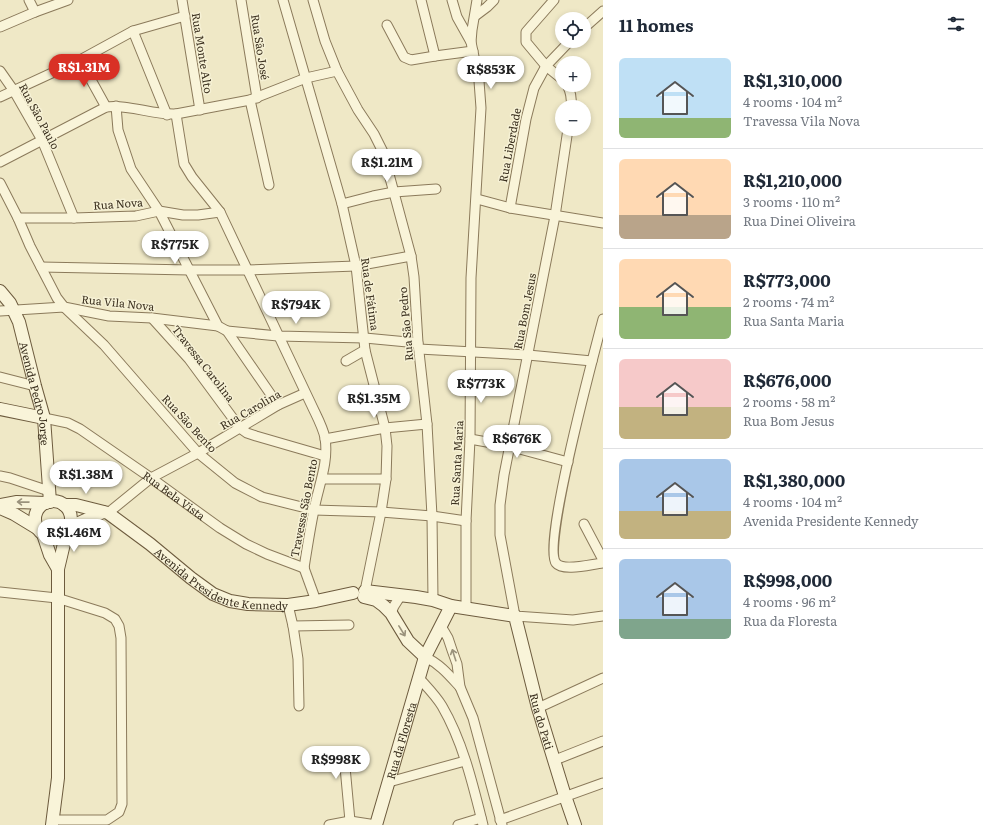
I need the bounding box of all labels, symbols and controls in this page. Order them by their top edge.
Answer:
street label: Rua Monte Alto [189,12,217,94]
map controls [555,12,591,136]
button: locate [555,12,591,48]
text: 11 homes [619,12,693,37]
street label: Rua São José [248,13,274,81]
icon: filters [945,13,967,35]
pin: R$1.31M [47,54,121,88]
pin: R$853K [458,56,524,90]
button: + [555,56,591,92]
text: R$1.31M [58,57,110,76]
text: R$853K [466,59,516,78]
text: R$1,310,000 [743,67,842,92]
icon: home [651,74,699,122]
street label: Rua São Paulo [16,80,64,152]
text: 4 rooms · 104 m² [743,92,842,111]
button: − [555,100,591,136]
street label: Rua Liberdade [494,106,524,183]
text: Travessa Vila Nova [743,111,860,130]
pin: R$1.21M [350,149,424,183]
text: R$1.21M [361,152,413,171]
text: R$1,210,000 [743,167,842,192]
icon: home [651,175,699,223]
text: 3 rooms · 110 m² [743,192,840,211]
street label: Rua Nova [93,193,143,213]
text: Rua Dinei Oliveira [743,211,856,230]
pin: R$775K [142,231,208,265]
text: R$775K [151,234,199,253]
street label: Rua de Fátima [358,256,384,332]
text: R$773,000 [743,267,831,292]
street label: Rua Bom Jesus [509,272,539,350]
icon: home [651,275,699,323]
street label: Rua São Pedro [394,286,416,362]
street label: Rua Vila Nova [81,290,155,314]
pin: R$794K [263,291,329,325]
text: 2 rooms · 74 m² [743,292,834,311]
text: R$794K [271,294,321,313]
text: Rua Santa Maria [743,311,844,330]
street label: Travessa Carolina [169,321,239,405]
street label: Avenida Pedro Jorge [16,340,54,446]
text: R$676,000 [743,367,832,392]
pin: R$773K [448,370,514,404]
text: R$773K [457,373,505,392]
icon: home [651,375,699,423]
street label: Rua Carolina [217,385,283,433]
pin: R$1.35M [337,385,411,419]
text: R$1.35M [347,388,401,407]
street label: Rua São Bento [159,390,221,456]
text: 2 rooms · 58 m² [743,392,835,411]
text: Rua Bom Jesus [743,411,834,430]
street label: Rua Santa Maria [446,420,466,506]
pin: R$676K [484,425,550,459]
text: R$676K [492,428,542,447]
street label: Travessa São Bento [286,457,320,559]
pin: R$1.38M [49,461,123,495]
text: R$1.38M [59,464,113,483]
street label: Rua Bela Vista [140,467,209,523]
text: R$1,380,000 [743,467,845,492]
icon: home [651,475,699,523]
text: 4 rooms · 104 m² [743,492,842,511]
one-way arrow [17,498,30,506]
text: Avenida Presidente Kennedy [743,511,919,530]
pin: R$1.46M [37,519,111,553]
text: R$1.46M [47,522,101,541]
street label: Avenida Presidente Kennedy [151,543,289,613]
text: R$998,000 [743,567,832,592]
icon: home [651,575,699,623]
text: 4 rooms · 96 m² [743,592,836,611]
text: Rua da Floresta [743,611,837,630]
one-way arrow [398,625,406,637]
one-way arrow [450,649,457,662]
street label: Rua do Pati [527,691,558,752]
street label: Rua da Floresta [382,700,420,781]
pin: R$998K [303,746,369,780]
text: R$998K [311,749,361,768]

